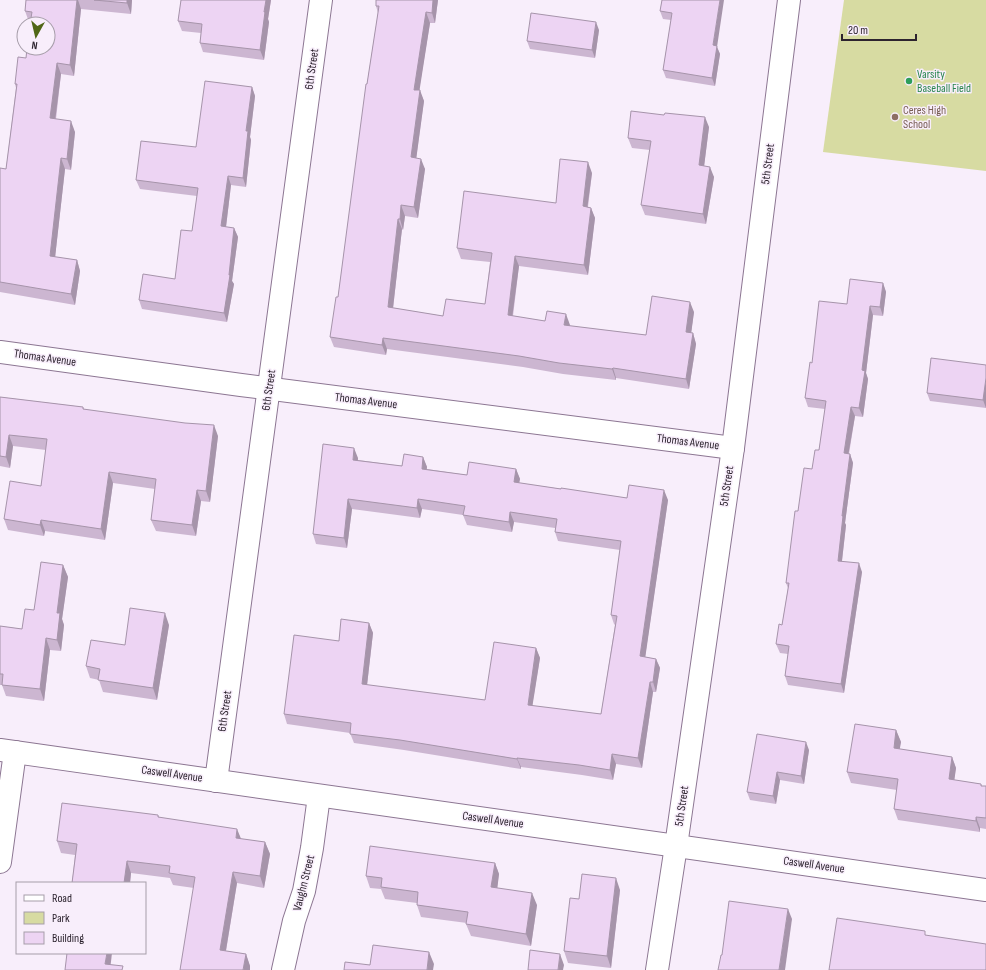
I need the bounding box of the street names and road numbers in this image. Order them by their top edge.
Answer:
street label: 6th Street [302,47,322,90]
street label: 5th Street [758,142,778,185]
street label: Thomas Avenue [13,346,77,370]
street label: 6th Street [259,368,279,411]
street label: Thomas Avenue [334,390,398,412]
street label: Thomas Avenue [656,431,720,453]
street label: 5th Street [717,464,737,507]
street label: 6th Street [215,689,235,732]
street label: Caswell Avenue [140,762,204,786]
street label: 5th Street [672,784,692,827]
street label: Caswell Avenue [461,808,525,832]
street label: Vaughn Street [290,853,318,912]
street label: Caswell Avenue [782,853,846,877]

